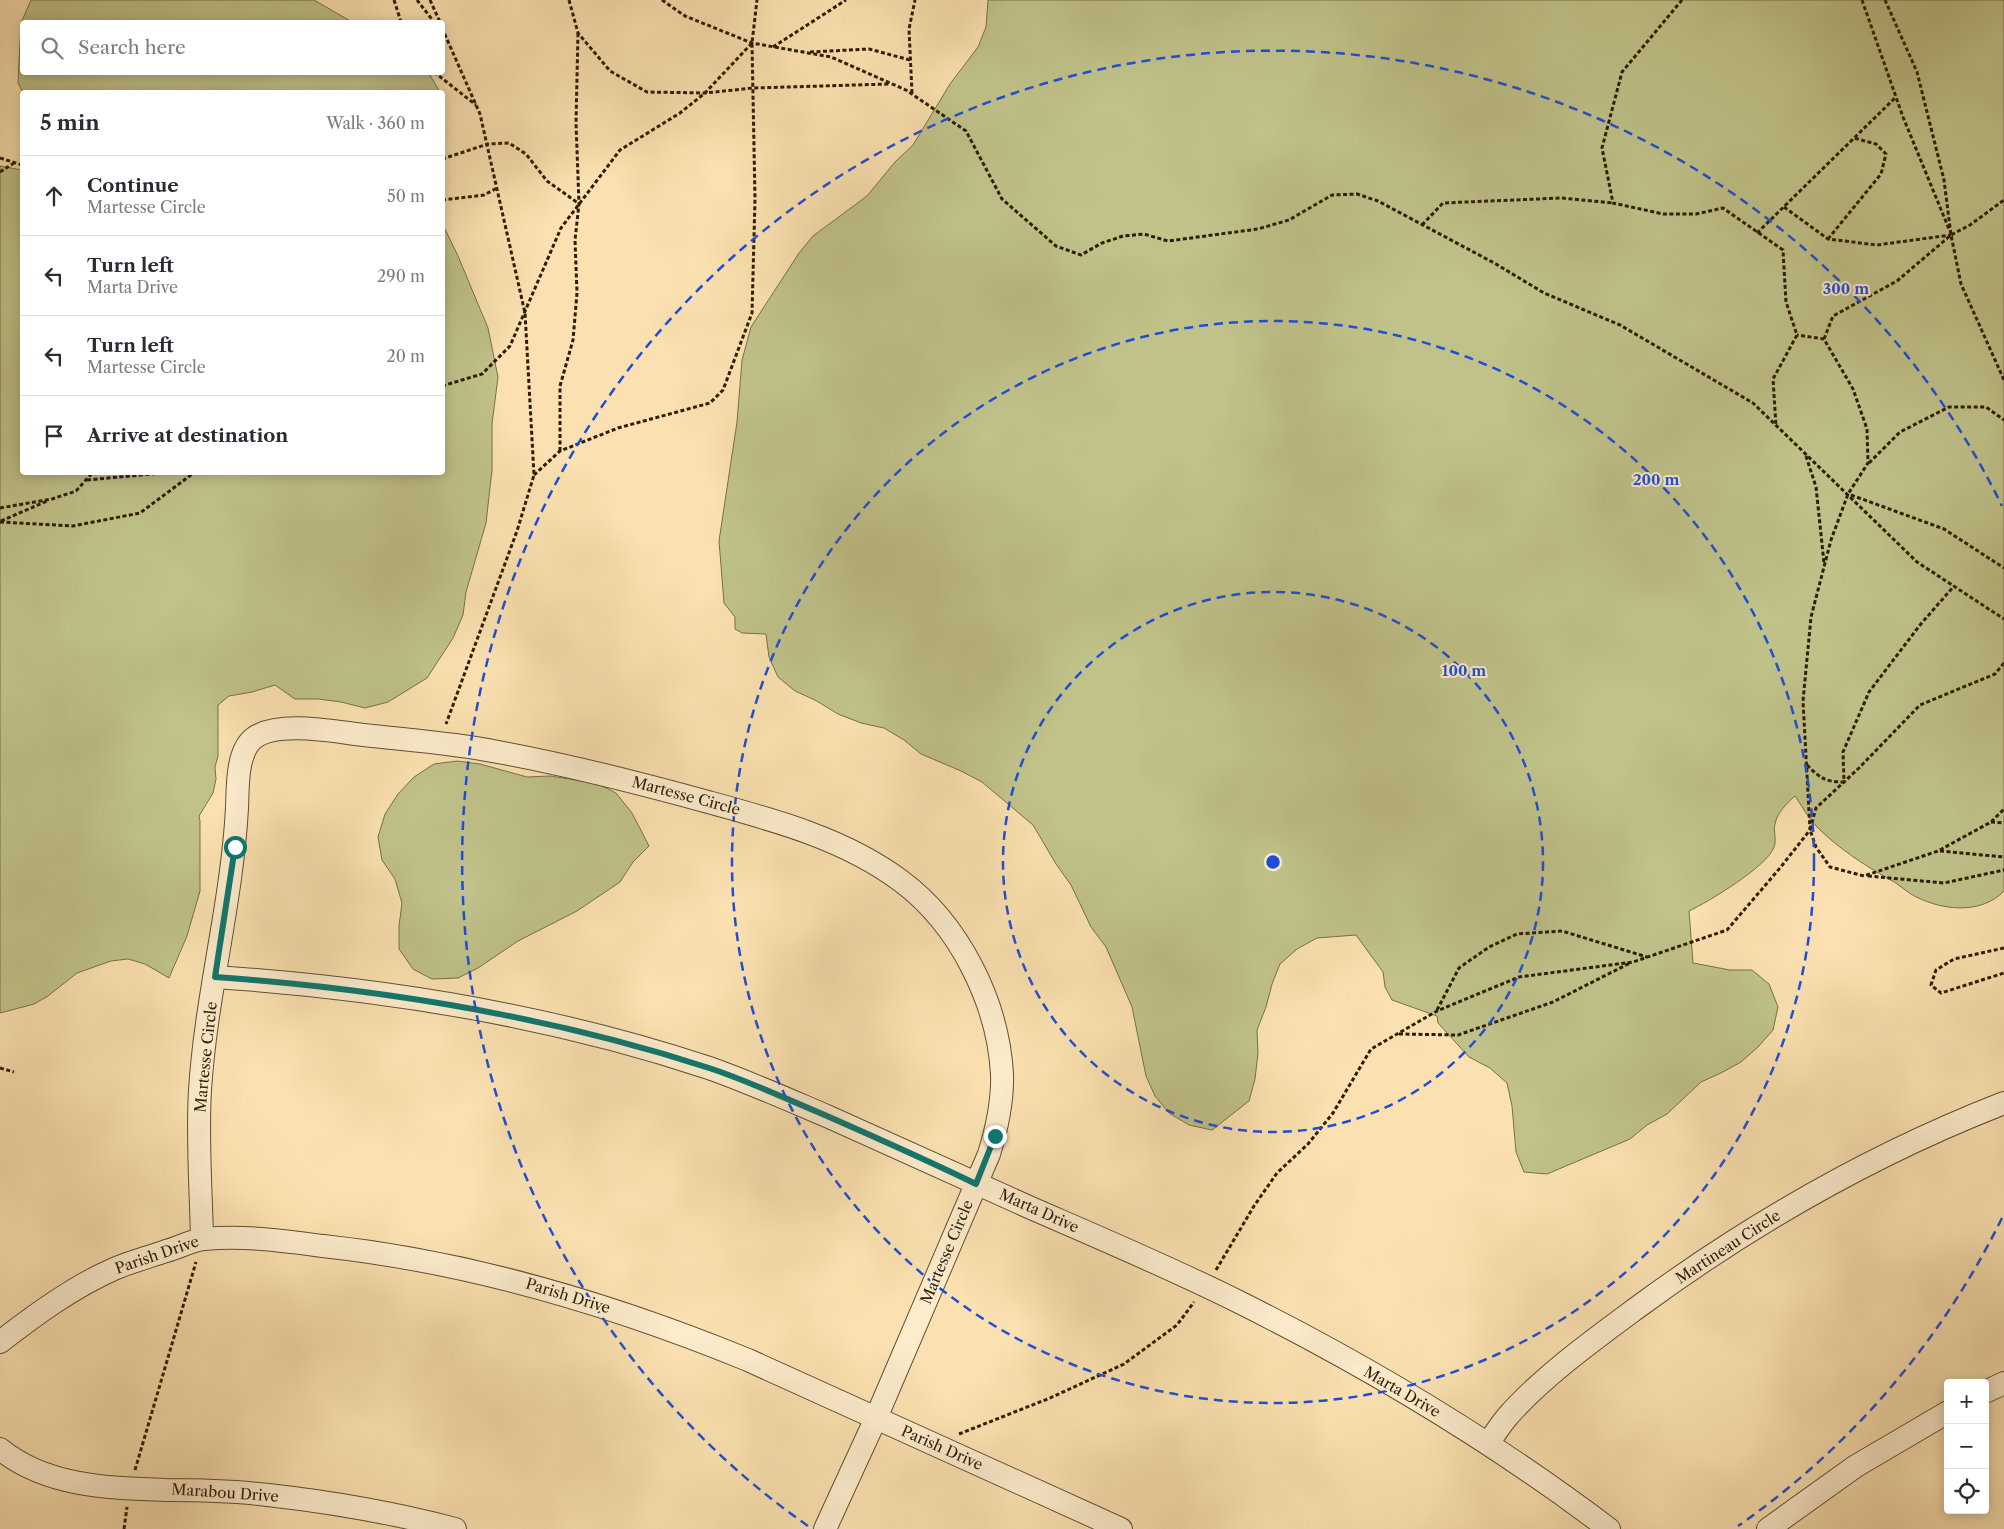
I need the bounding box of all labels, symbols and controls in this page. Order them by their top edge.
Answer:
search box [20,20,445,75]
icon: search [38,34,66,62]
text: Search here [78,36,186,59]
text: 5 min [40,110,100,135]
text: Walk · 360 m [326,113,425,133]
text: Continue [87,174,179,197]
icon: ahead [40,182,68,210]
text: 50 m [387,186,425,206]
text: Martesse Circle [87,197,206,217]
text: Turn left [87,254,174,277]
icon: left [40,262,68,290]
text: 290 m [377,266,425,286]
text: Marta Drive [87,277,178,297]
text: 300 m [1823,279,1869,298]
text: Turn left [87,334,174,357]
icon: left [40,342,68,370]
text: 20 m [386,346,425,366]
text: Martesse Circle [87,357,206,377]
icon: arrive [40,422,68,450]
text: Arrive at destination [87,424,288,447]
text: 200 m [1633,470,1679,489]
text: 100 m [1442,661,1486,680]
street label: Martesse Circle [630,772,742,819]
route start [224,836,247,859]
centre of rings [1264,853,1282,871]
street label: Martesse Circle [190,1001,221,1113]
route end [984,1125,1007,1148]
street label: Marta Drive [996,1185,1082,1237]
street label: Martesse Circle [916,1197,977,1307]
street label: Martineau Circle [1672,1206,1784,1288]
street label: Parish Drive [112,1231,201,1278]
street label: Parish Drive [524,1274,613,1317]
street label: Marta Drive [1361,1362,1444,1421]
map controls [1944,1379,1989,1514]
button: + [1944,1379,1989,1424]
street label: Parish Drive [898,1421,986,1474]
button: − [1944,1424,1989,1469]
button: locate [1944,1469,1989,1514]
street label: Marabou Drive [171,1479,279,1506]

